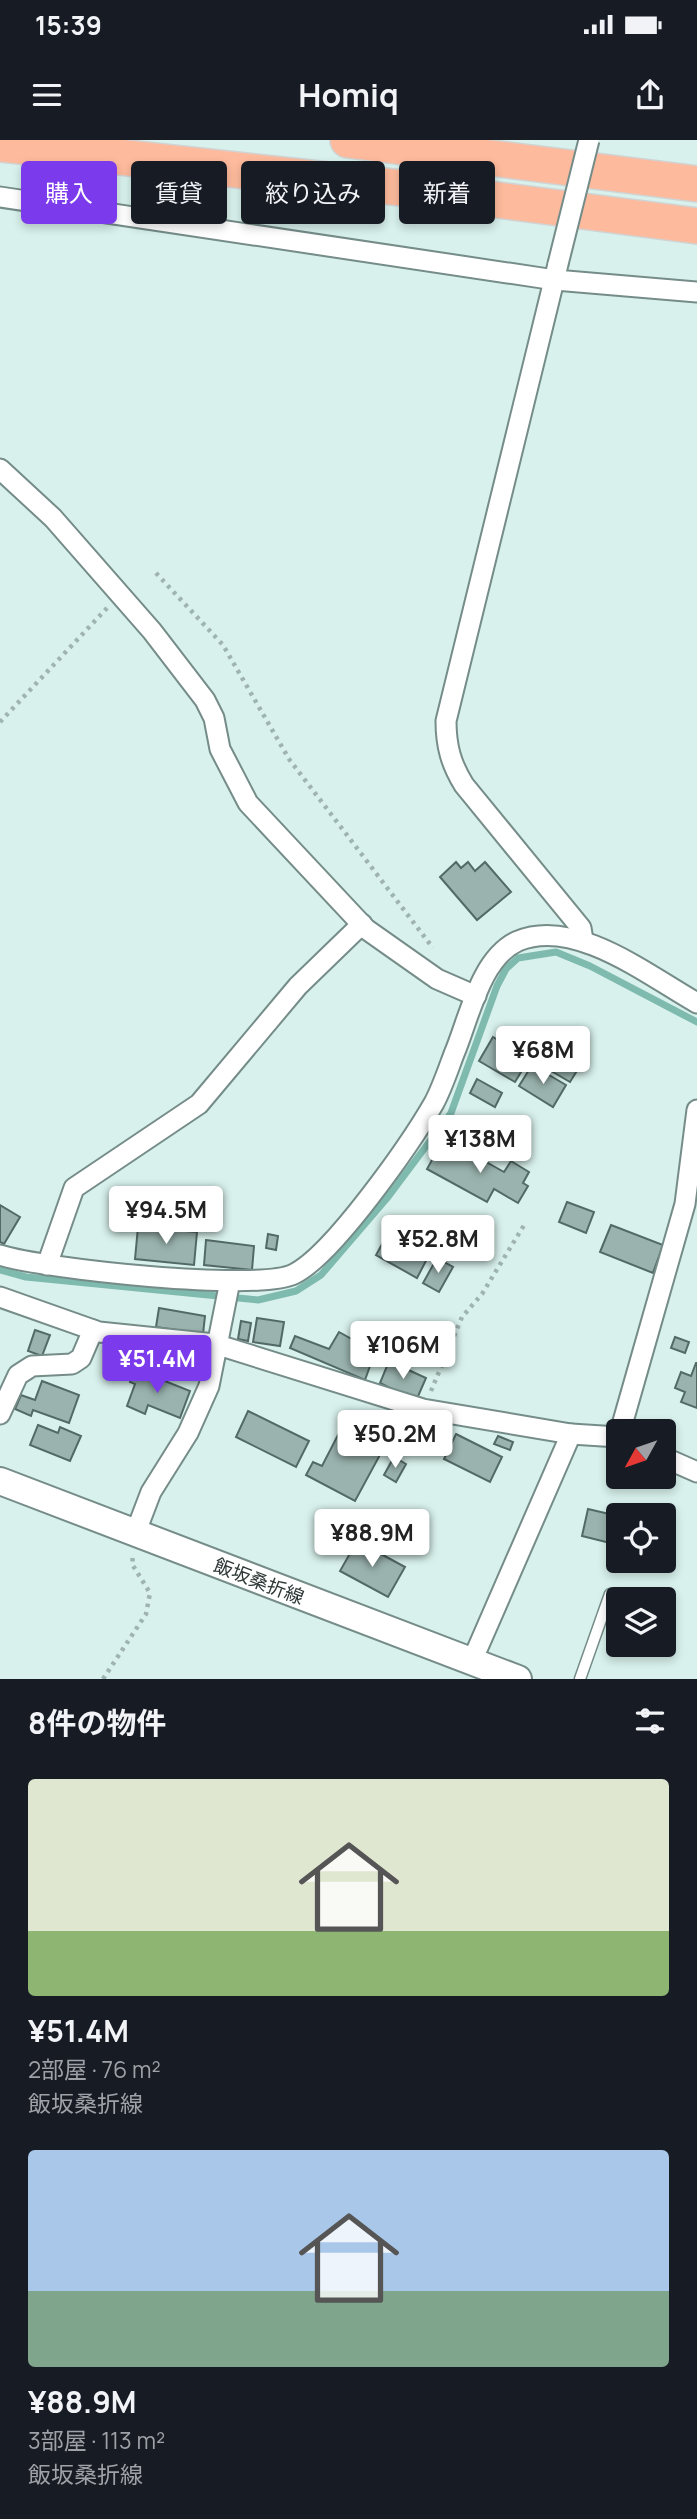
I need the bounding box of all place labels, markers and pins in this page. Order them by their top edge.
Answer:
pin: ¥68M [502,1026,584,1086]
pin: ¥138M [431,1116,529,1175]
pin: ¥94.5M [109,1186,223,1246]
pin: ¥52.8M [381,1216,495,1275]
pin: ¥106M [354,1322,452,1381]
pin: ¥51.4M [100,1336,214,1395]
pin: ¥50.2M [338,1410,452,1470]
pin: ¥88.9M [315,1510,429,1569]

